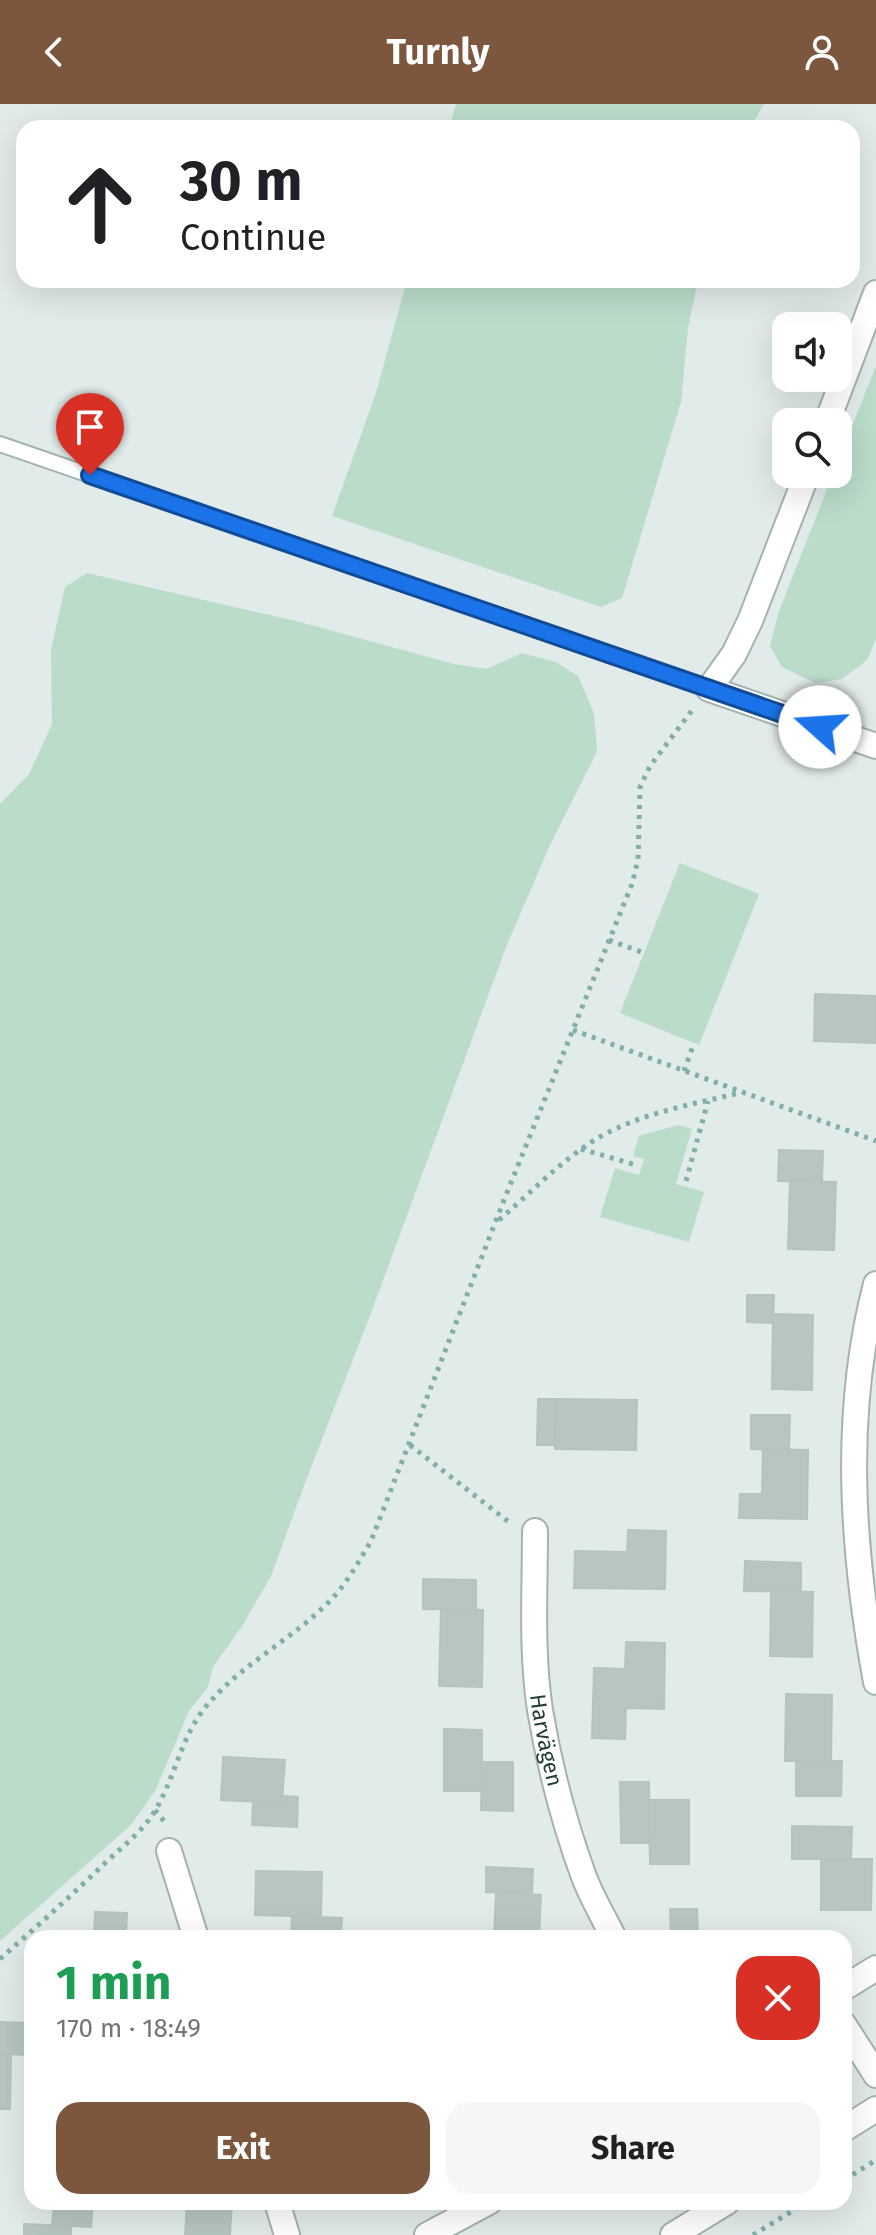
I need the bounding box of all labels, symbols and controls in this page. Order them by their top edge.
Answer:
icon: back [32,30,76,74]
text: Turnly [387,30,489,74]
icon: person [800,30,844,74]
text: 30 m [180,148,302,215]
icon: ahead [48,152,152,256]
text: Continue [180,216,326,260]
map controls [772,312,852,488]
button: sound [772,312,852,392]
pin [56,393,124,475]
icon: arrive [68,405,112,449]
button: search [772,408,852,488]
position arrow [778,685,862,769]
street label: Harvägen [524,1692,569,1789]
text: 1 min [56,1954,171,2012]
button: close [736,1956,820,2040]
text: 170 m · 18:49 [56,2013,201,2044]
button: Exit [56,2102,430,2194]
button: Share [446,2102,820,2194]

